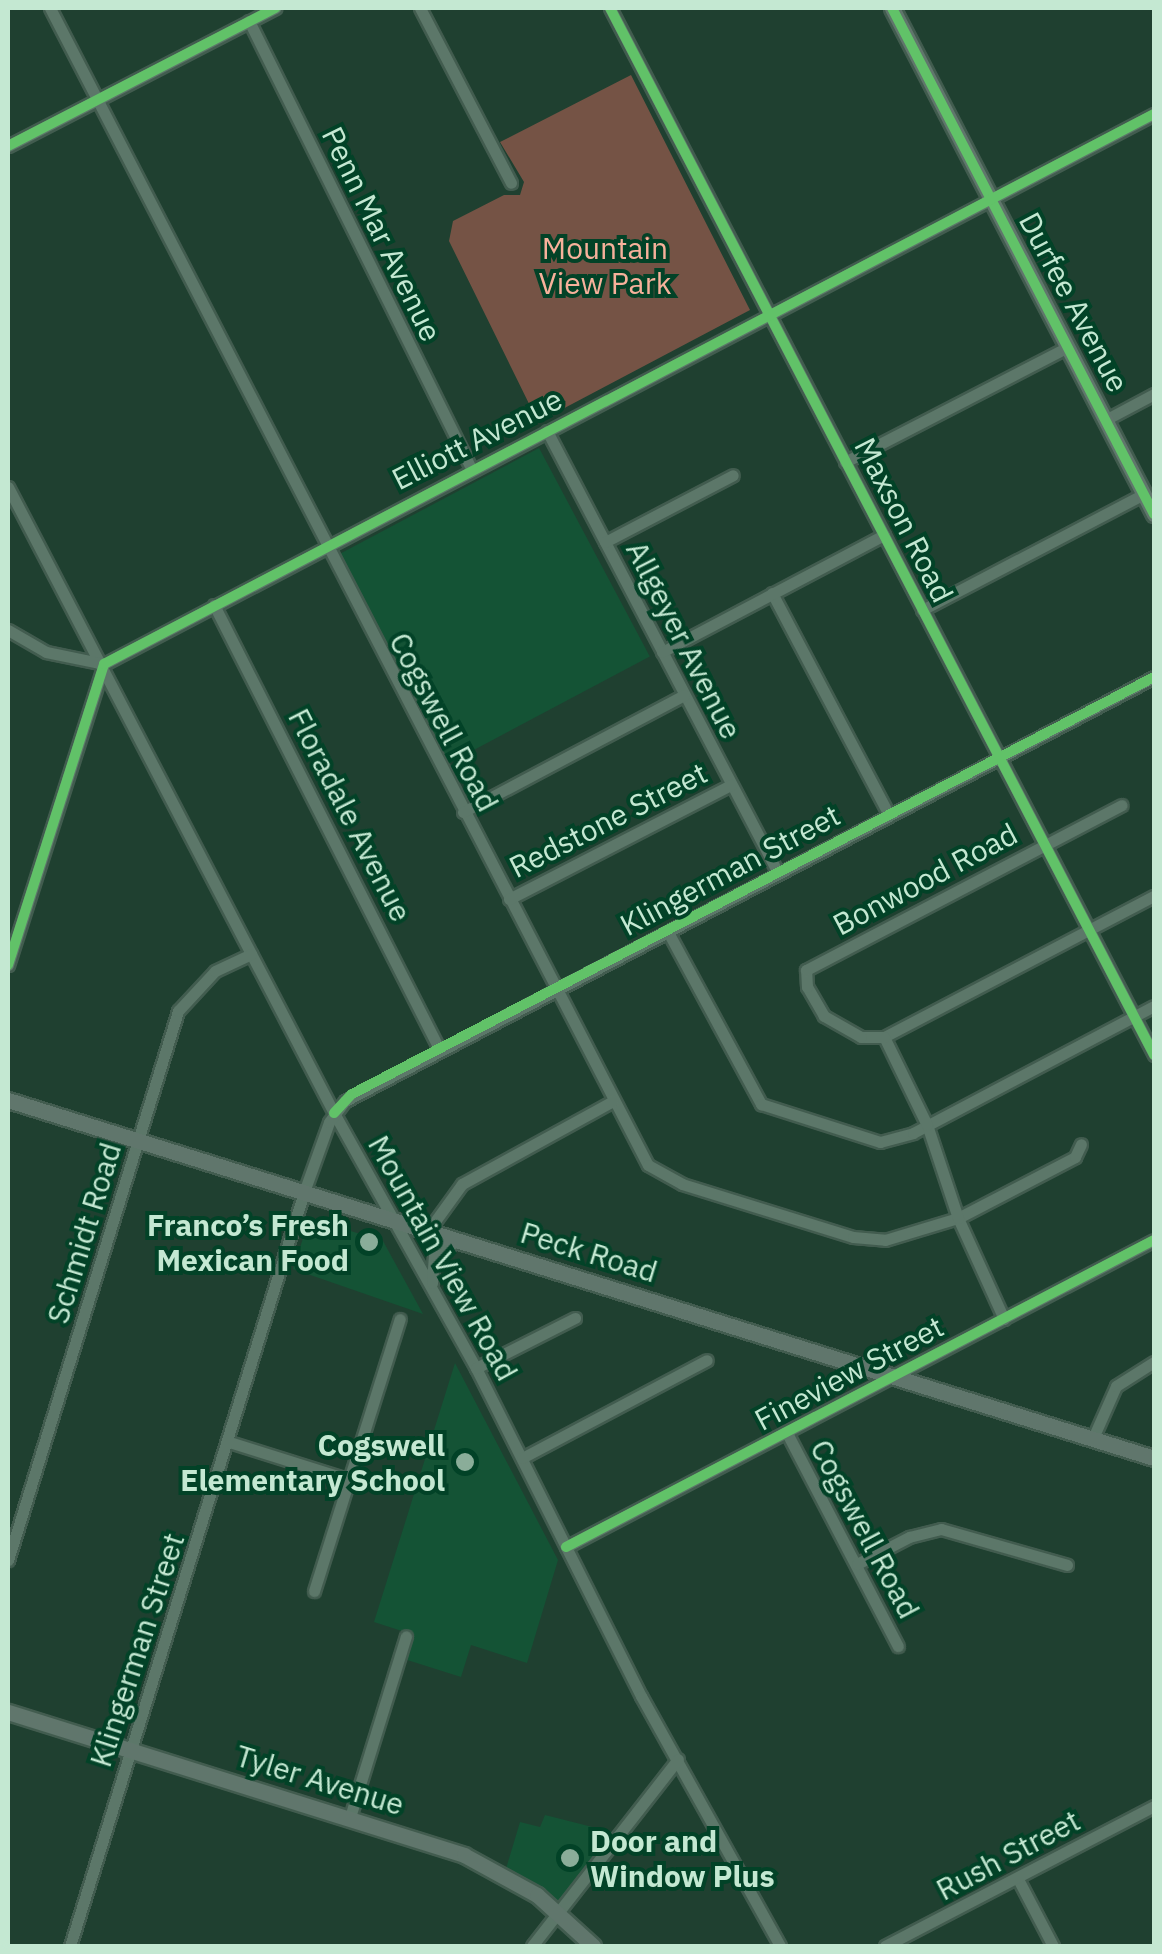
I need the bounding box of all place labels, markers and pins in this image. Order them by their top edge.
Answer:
place label: Franco’s Fresh Mexican Food [147,1207,349,1278]
marker: Franco’s Fresh Mexican Food [358,1231,380,1253]
place label: Cogswell Elementary School [180,1427,445,1498]
marker: Cogswell Elementary School [454,1451,476,1473]
place label: Door and Window Plus [590,1823,775,1894]
marker: Door and Window Plus [559,1847,581,1869]

